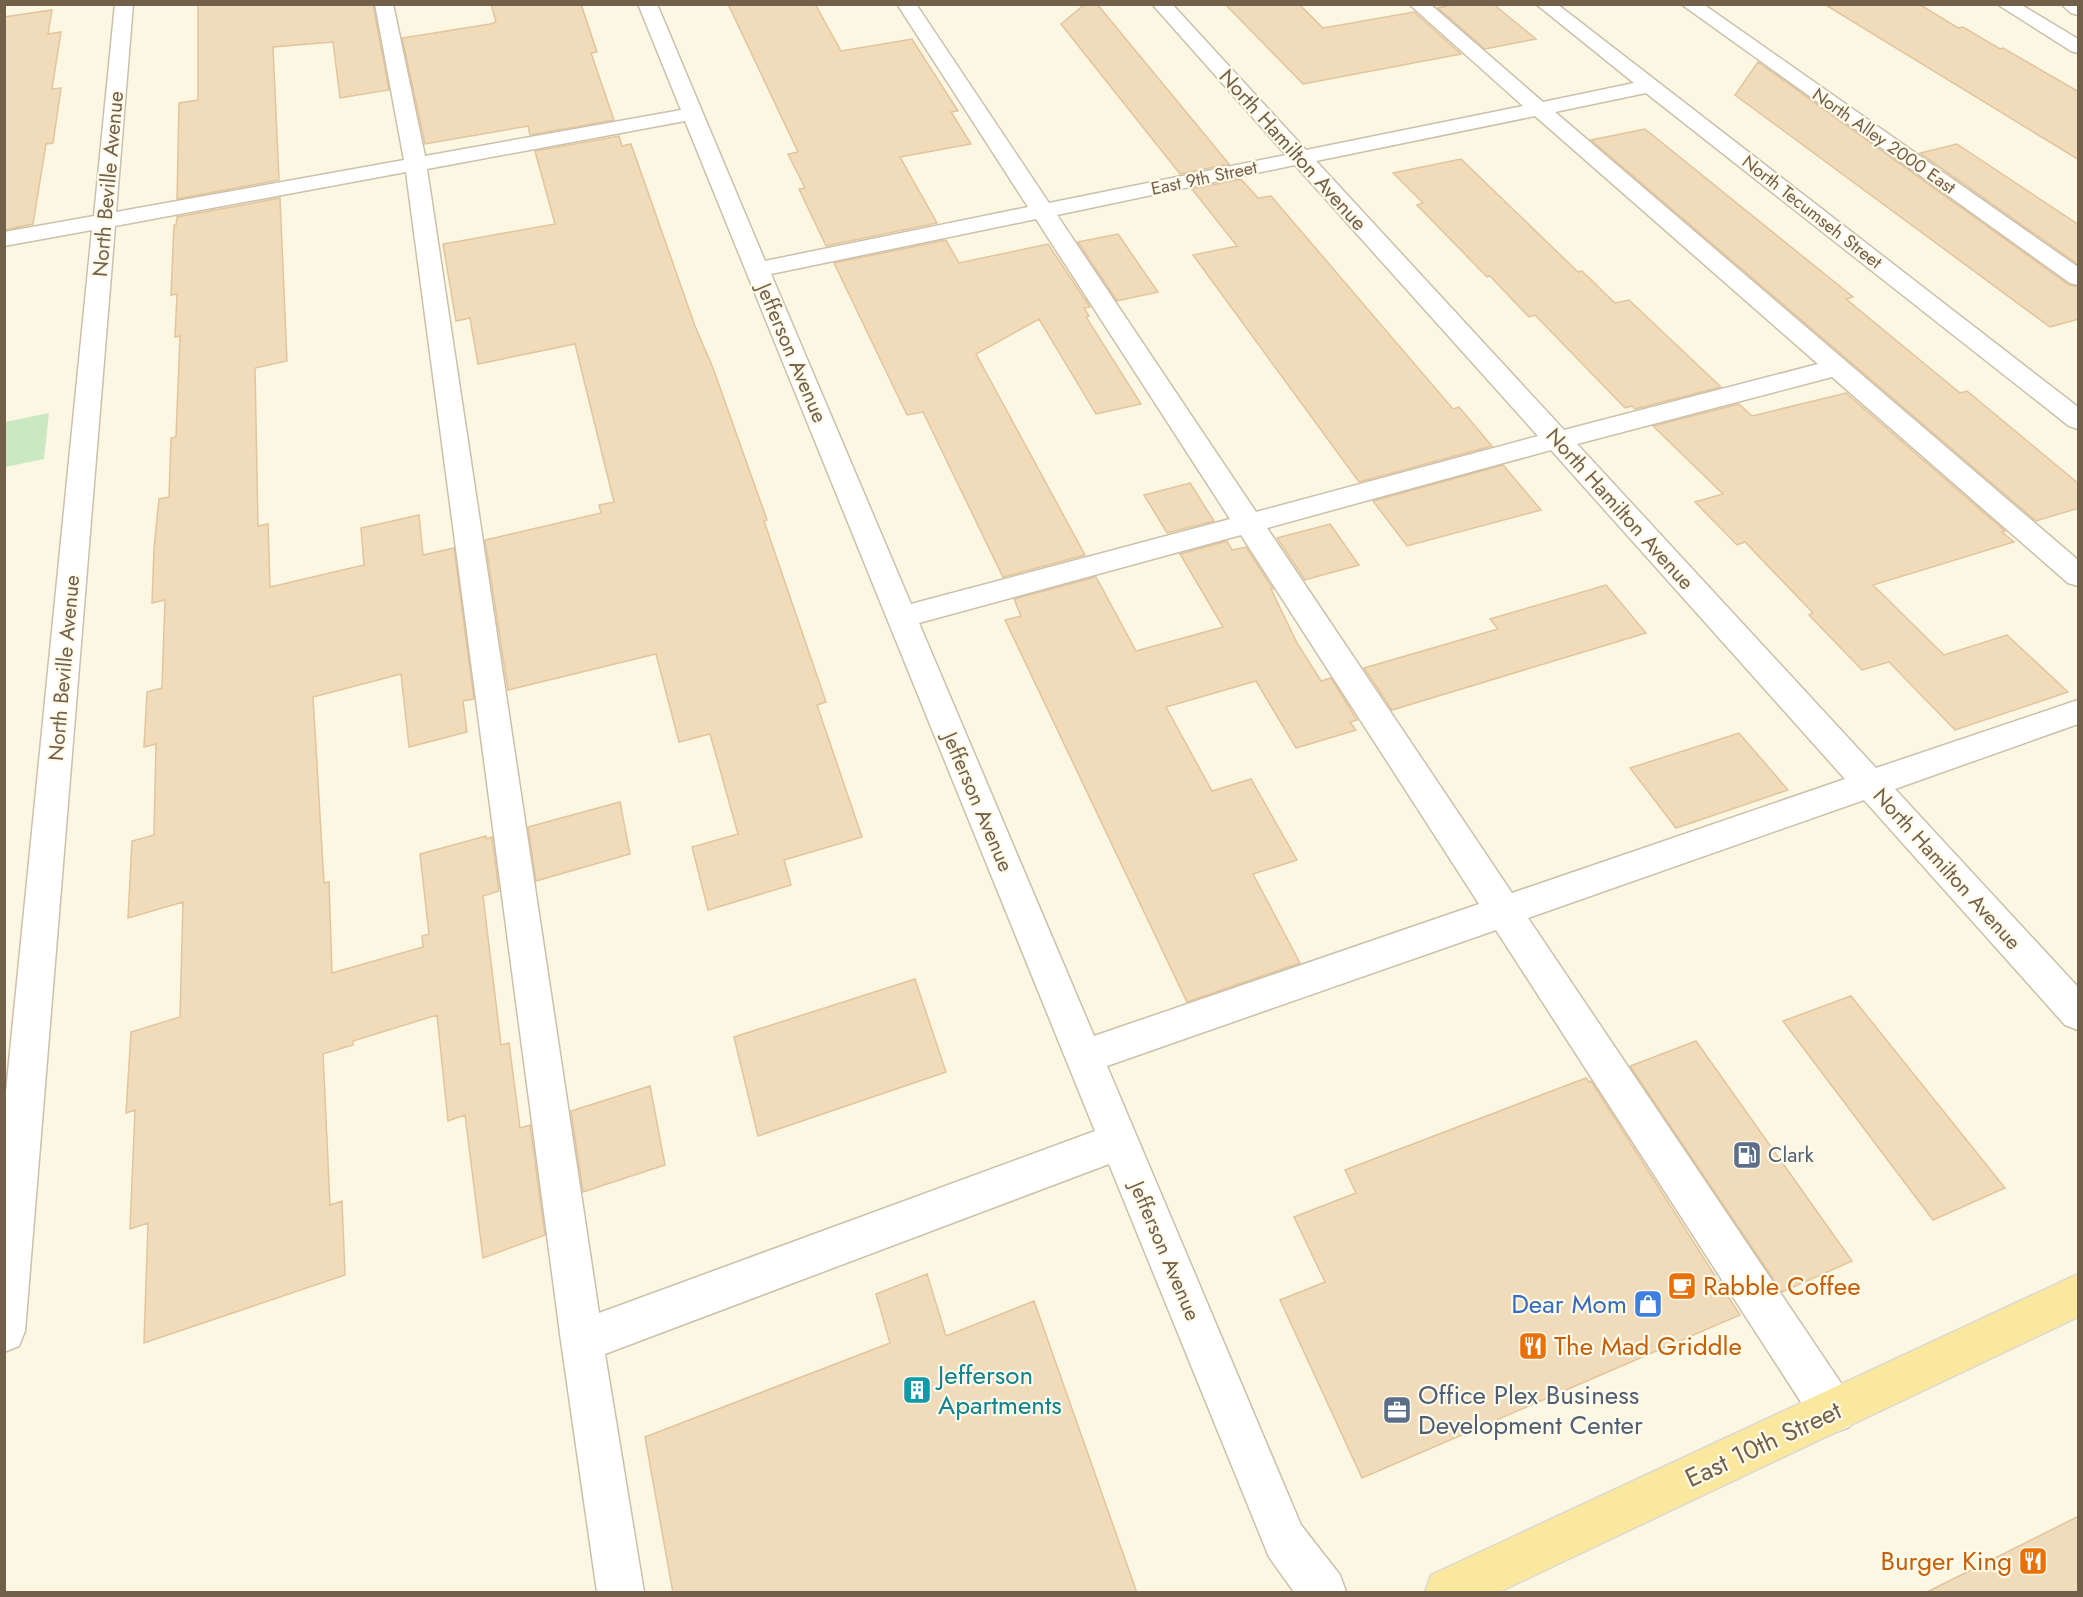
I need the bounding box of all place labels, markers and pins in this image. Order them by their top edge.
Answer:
fuel station icon: Clark [1731,1139,1763,1171]
place label: Clark [1768,1140,1815,1170]
place label: Rabble Coffee [1703,1267,1861,1305]
cafe icon: Rabble Coffee [1666,1270,1698,1302]
place label: Dear Mom [1511,1285,1627,1323]
shop icon: Dear Mom [1632,1288,1664,1320]
place label: The Mad Griddle [1554,1327,1742,1365]
restaurant icon: The Mad Griddle [1517,1330,1549,1362]
place label: Jefferson Apartments [935,1356,1062,1424]
building icon: Jefferson Apartments [901,1374,933,1406]
place label: Office Plex Business Development Center [1418,1376,1643,1444]
office icon: Office Plex Business Development Center [1381,1394,1413,1426]
place label: Burger King [1880,1542,2012,1580]
restaurant icon: Burger King [2017,1545,2049,1577]

